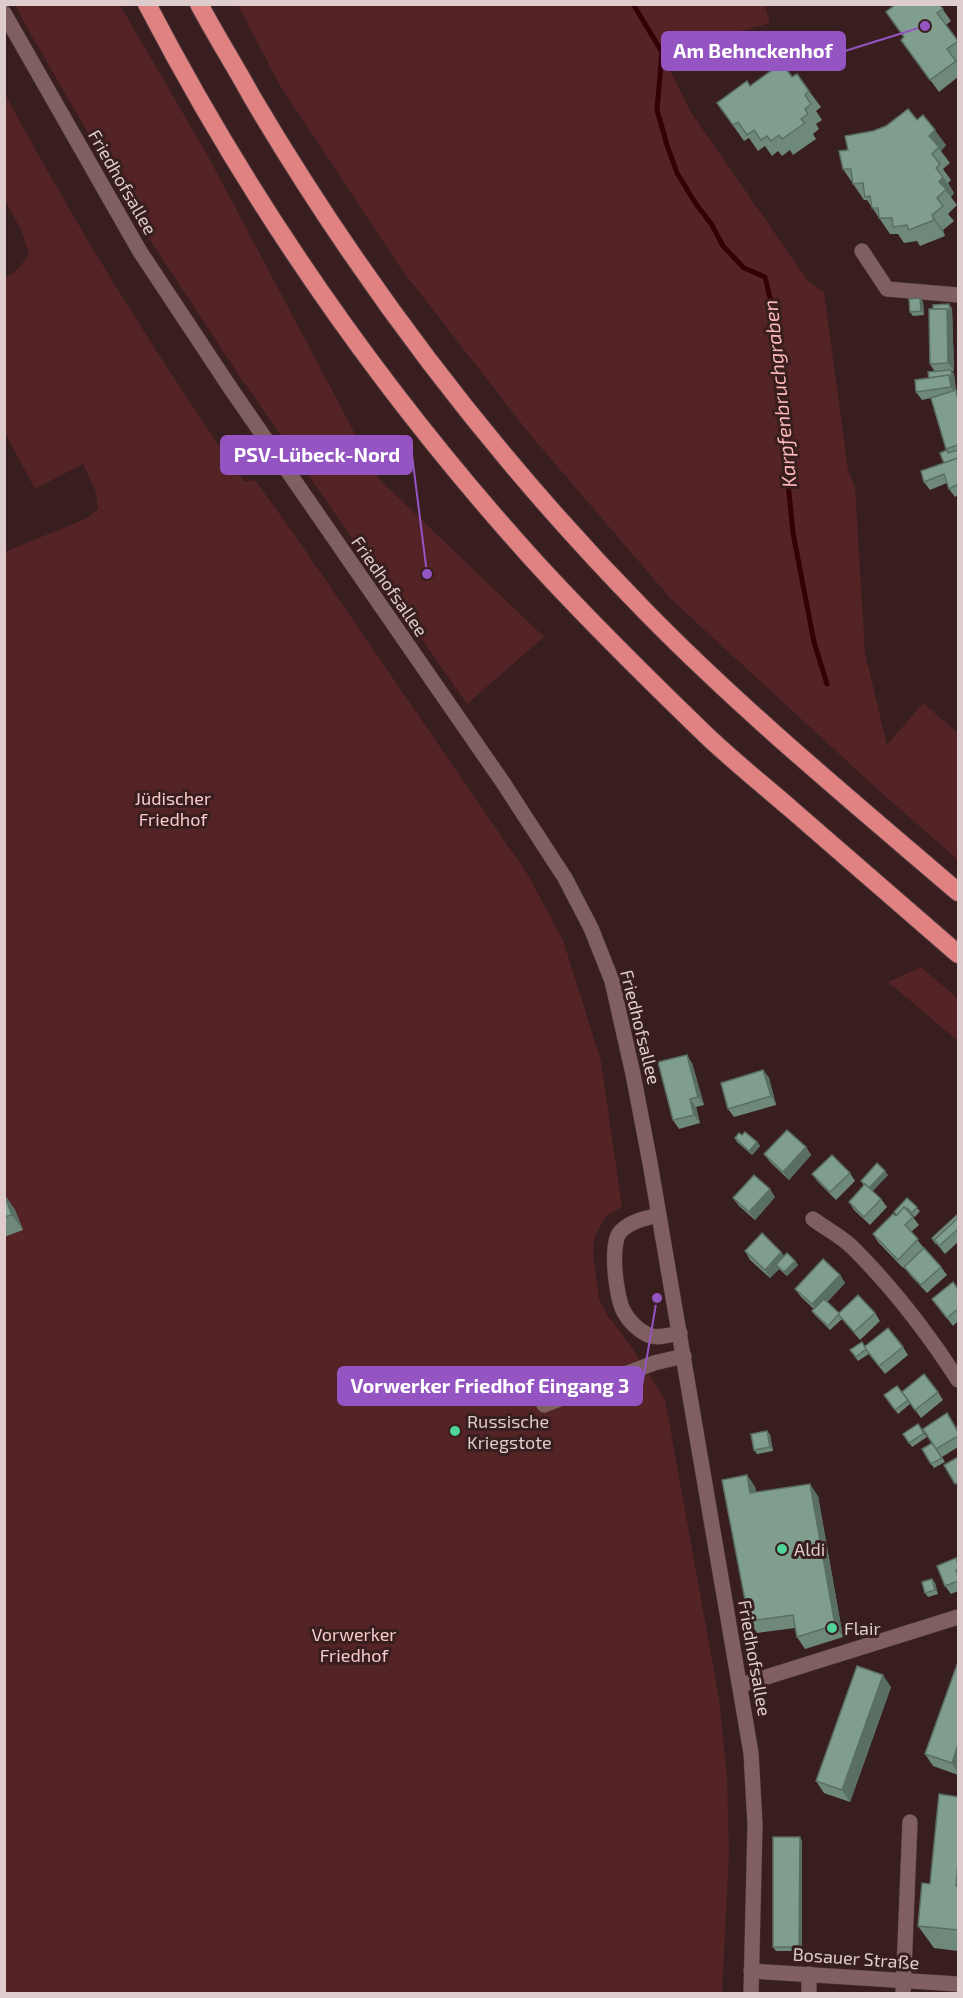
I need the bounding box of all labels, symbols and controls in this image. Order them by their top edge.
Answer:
callout: Am Behnckenhof [662,32,845,70]
text: Am Behnckenhof [673,38,834,62]
street label: Friedhofsallee [84,126,162,238]
water label: Karpfenbruchgraben [757,299,801,489]
callout: PSV-Lübeck-Nord [221,436,412,474]
text: PSV-Lübeck-Nord [234,442,400,466]
street label: Friedhofsallee [347,532,433,640]
park label: Jüdischer Friedhof [135,787,211,830]
street label: Friedhofsallee [616,967,666,1087]
callout: Vorwerker Friedhof Eingang 3 [338,1367,642,1405]
text: Vorwerker Friedhof Eingang 3 [351,1373,629,1397]
place label: Russische Kriegstote [467,1410,552,1453]
marker: Russische Kriegstote [448,1424,462,1438]
place label: Aldi [794,1538,825,1560]
marker: Aldi [775,1542,789,1556]
street label: Friedhofsallee [734,1598,776,1718]
place label: Flair [844,1617,881,1639]
marker: Flair [825,1621,839,1635]
park label: Vorwerker Friedhof [311,1623,397,1666]
street label: Bosauer Straße [792,1943,920,1973]

